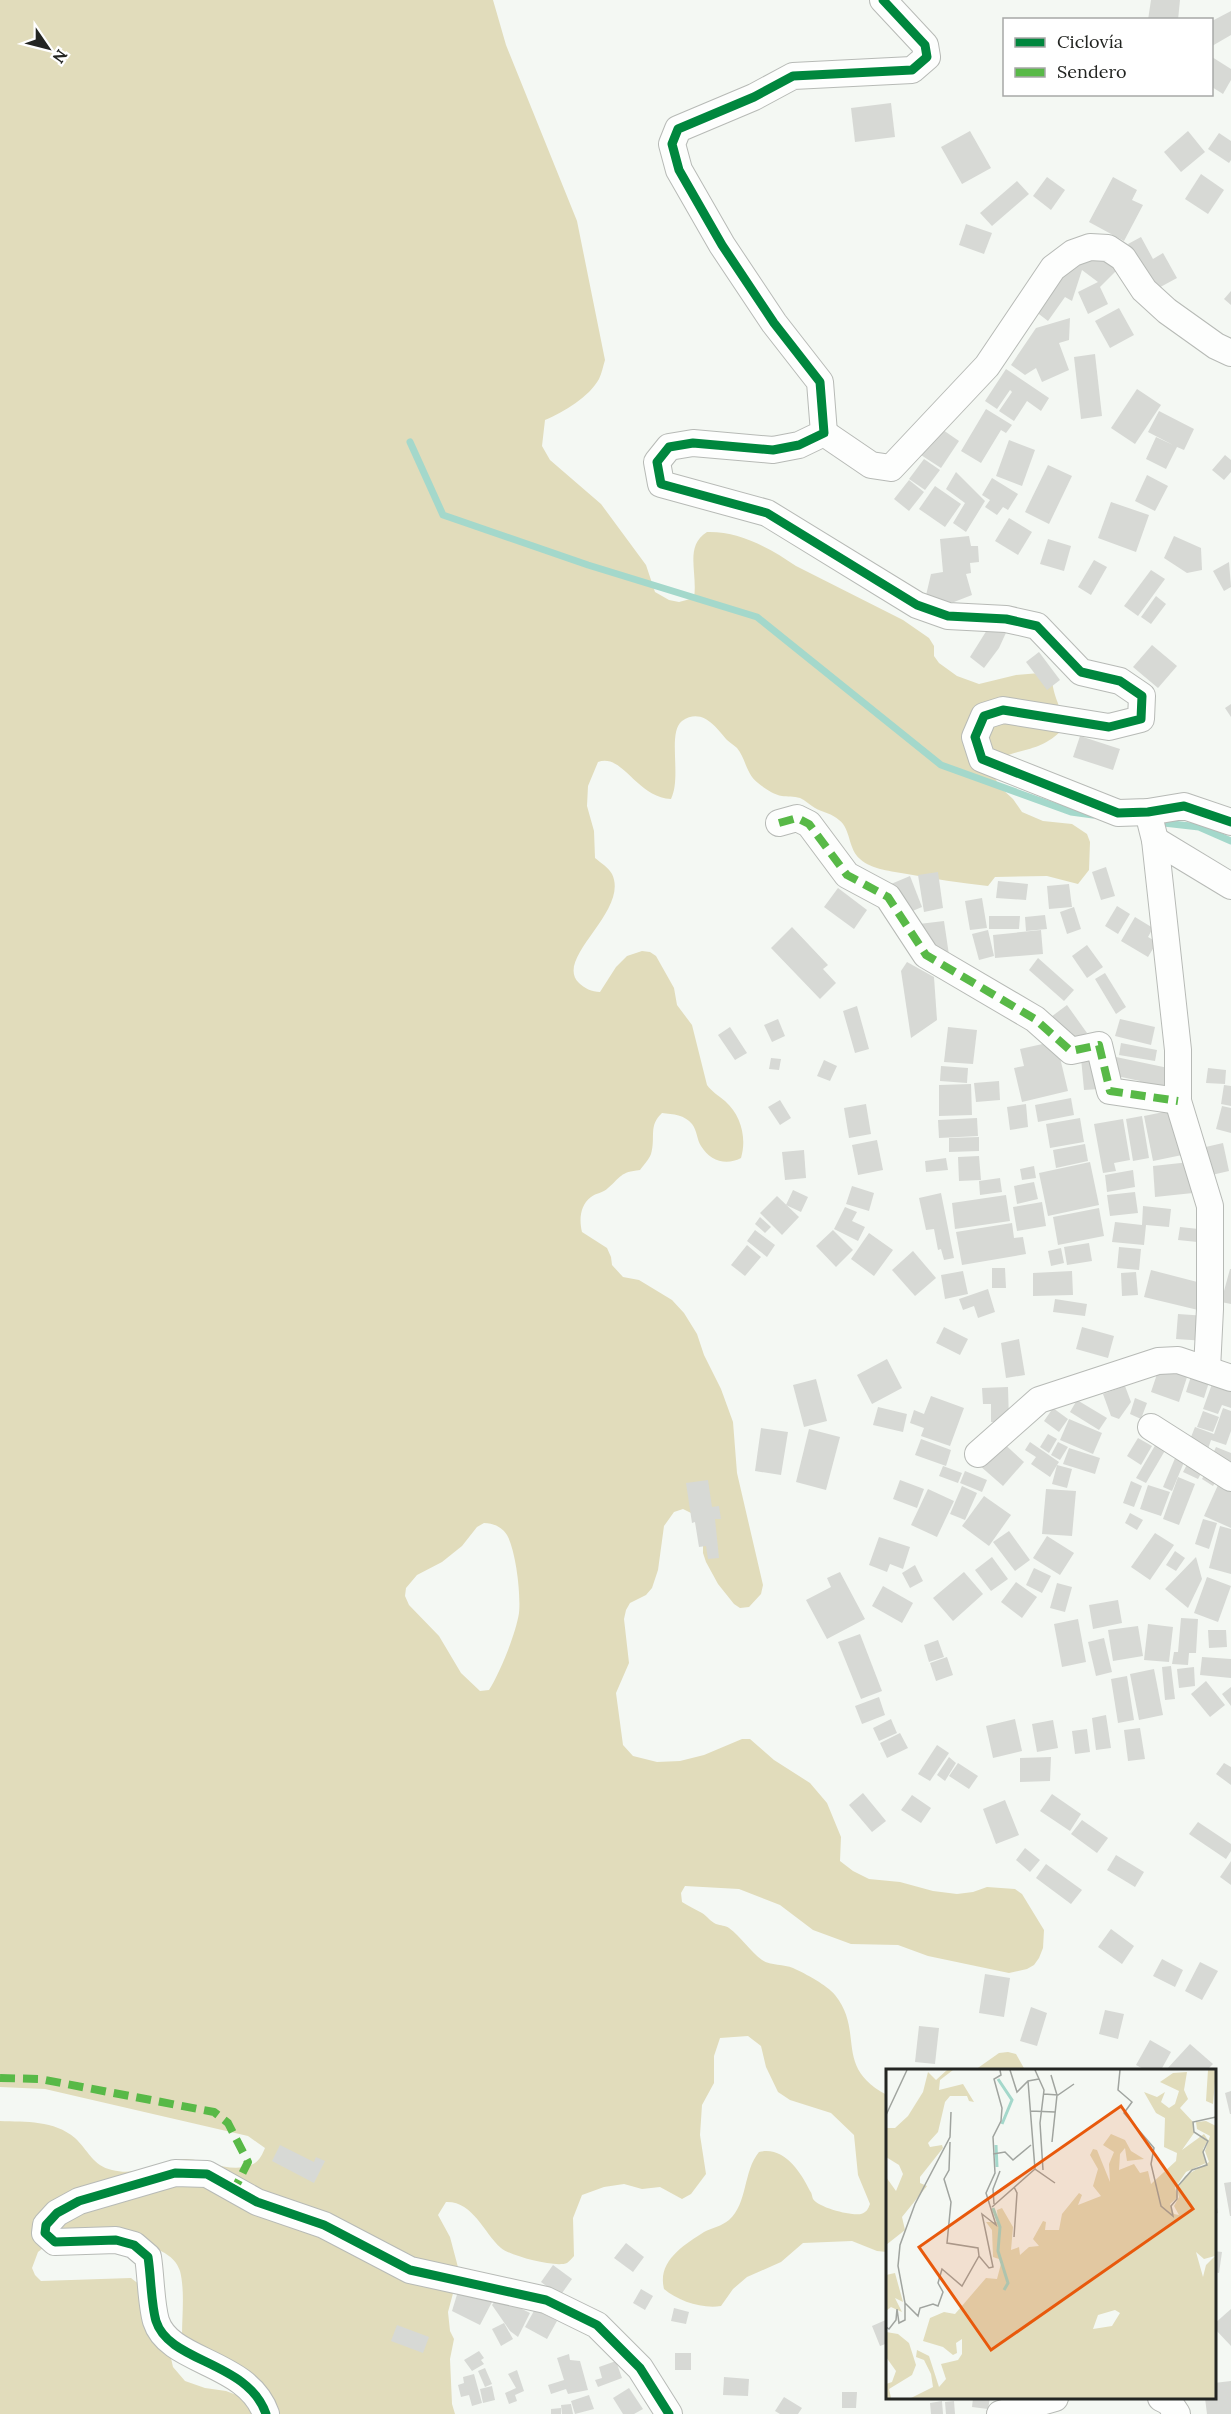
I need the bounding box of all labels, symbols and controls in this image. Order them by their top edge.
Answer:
north arrow [18,18,78,78]
legend [1003,18,1213,96]
text: Ciclovía [1057,30,1123,53]
text: N [49,46,72,67]
text: Sendero [1057,60,1127,83]
inset map [886,2069,1216,2399]

